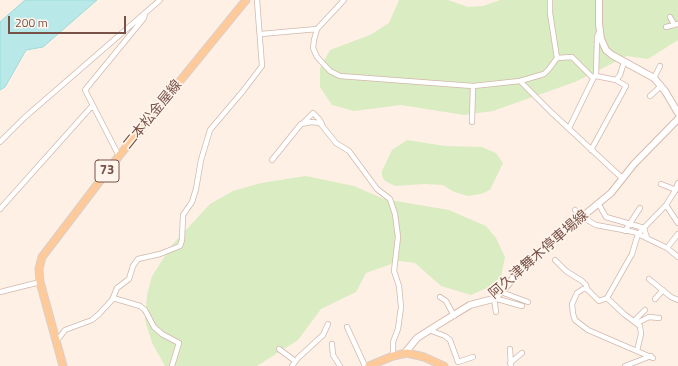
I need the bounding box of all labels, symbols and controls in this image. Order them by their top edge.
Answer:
scale bar [10,8,128,34]
text: 200 m [15,13,48,32]
street label: 二本松金屋線 [120,77,186,153]
road number: 73 [95,160,119,182]
street label: 阿久津舞木停車場線 [486,207,592,303]

